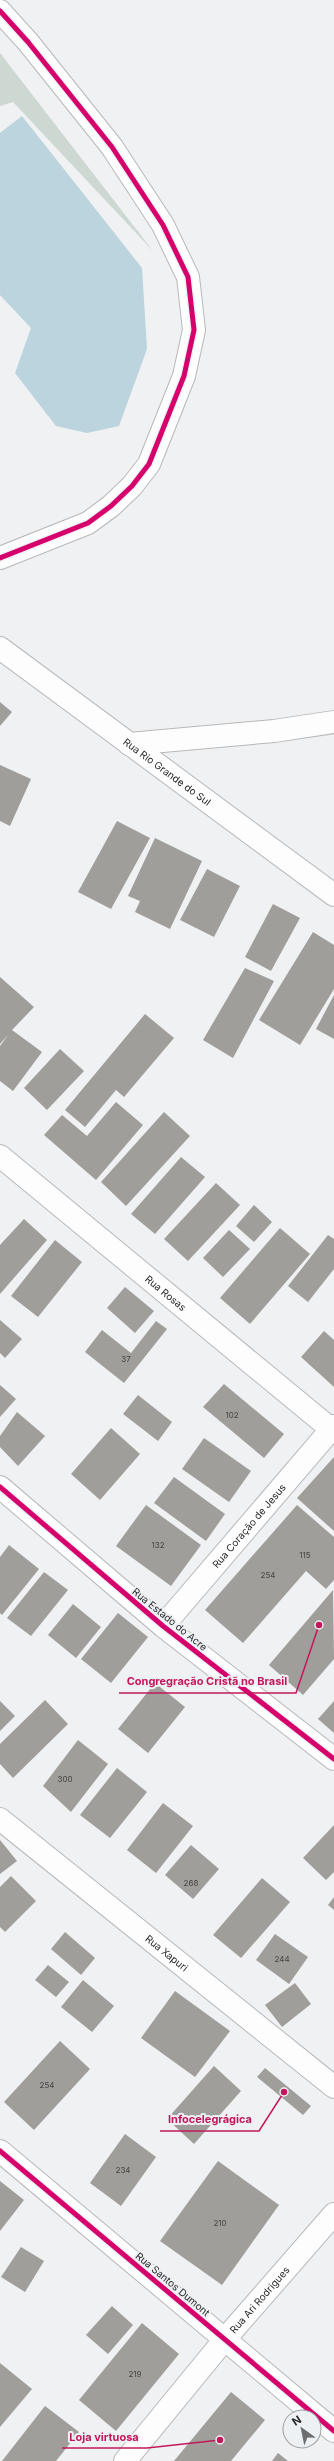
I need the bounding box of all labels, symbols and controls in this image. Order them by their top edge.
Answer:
street label: Rua Rio Grande do Sul [121,735,213,808]
street label: Rua Rosas [143,1272,189,1313]
house number: 37 [121,1354,131,1364]
house number: 102 [225,1410,239,1420]
street label: Rua Coração de Jesus [210,1481,288,1570]
house number: 132 [151,1540,165,1550]
house number: 115 [299,1550,311,1560]
house number: 254 [261,1570,275,1580]
street label: Rua Estado do Acre [130,1585,210,1653]
callout: Congregração Cristã no Brasil [119,1670,296,1693]
text: Congregração Cristã no Brasil [127,1674,287,1688]
house number: 300 [57,1774,73,1784]
house number: 268 [184,1878,198,1888]
street label: Rua Xapuri [143,1932,191,1974]
house number: 244 [274,1954,290,1964]
house number: 254 [40,2080,54,2090]
callout: Infocelegrágica [160,2108,259,2131]
text: Infocelegrágica [168,2112,252,2126]
house number: 234 [116,2165,131,2175]
house number: 210 [213,2218,227,2228]
street label: Rua Santos Dumont [134,2249,213,2319]
street label: Rua Ari Rodrigues [227,2264,292,2336]
house number: 219 [128,2369,142,2379]
north arrow [282,2409,322,2449]
text: N [289,2412,304,2429]
callout: Loja virtuosa [62,2425,147,2448]
text: Loja virtuosa [69,2430,139,2444]

